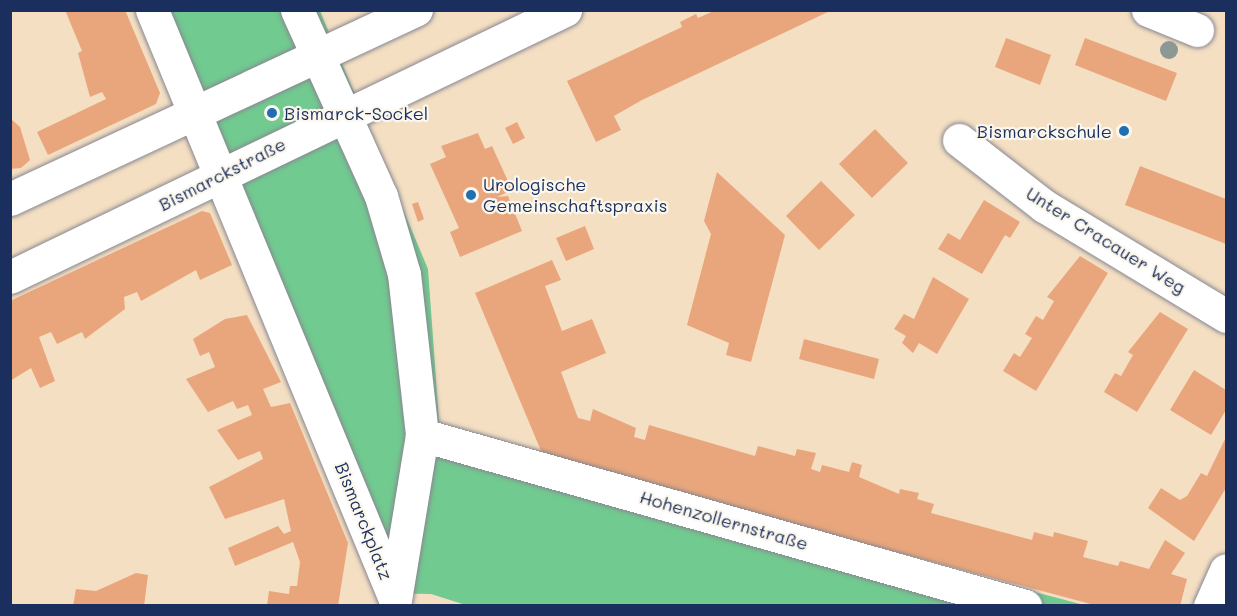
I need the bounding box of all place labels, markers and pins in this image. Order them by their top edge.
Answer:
place label: Bismarck-Sockel [284,102,428,124]
marker: Bismarck-Sockel [265,106,279,120]
place label: Bismarckschule [977,120,1112,142]
marker: Bismarckschule [1117,124,1131,138]
place label: Urologische Gemeinschaftspraxis [483,174,668,216]
marker: Urologische Gemeinschaftspraxis [464,188,478,202]

